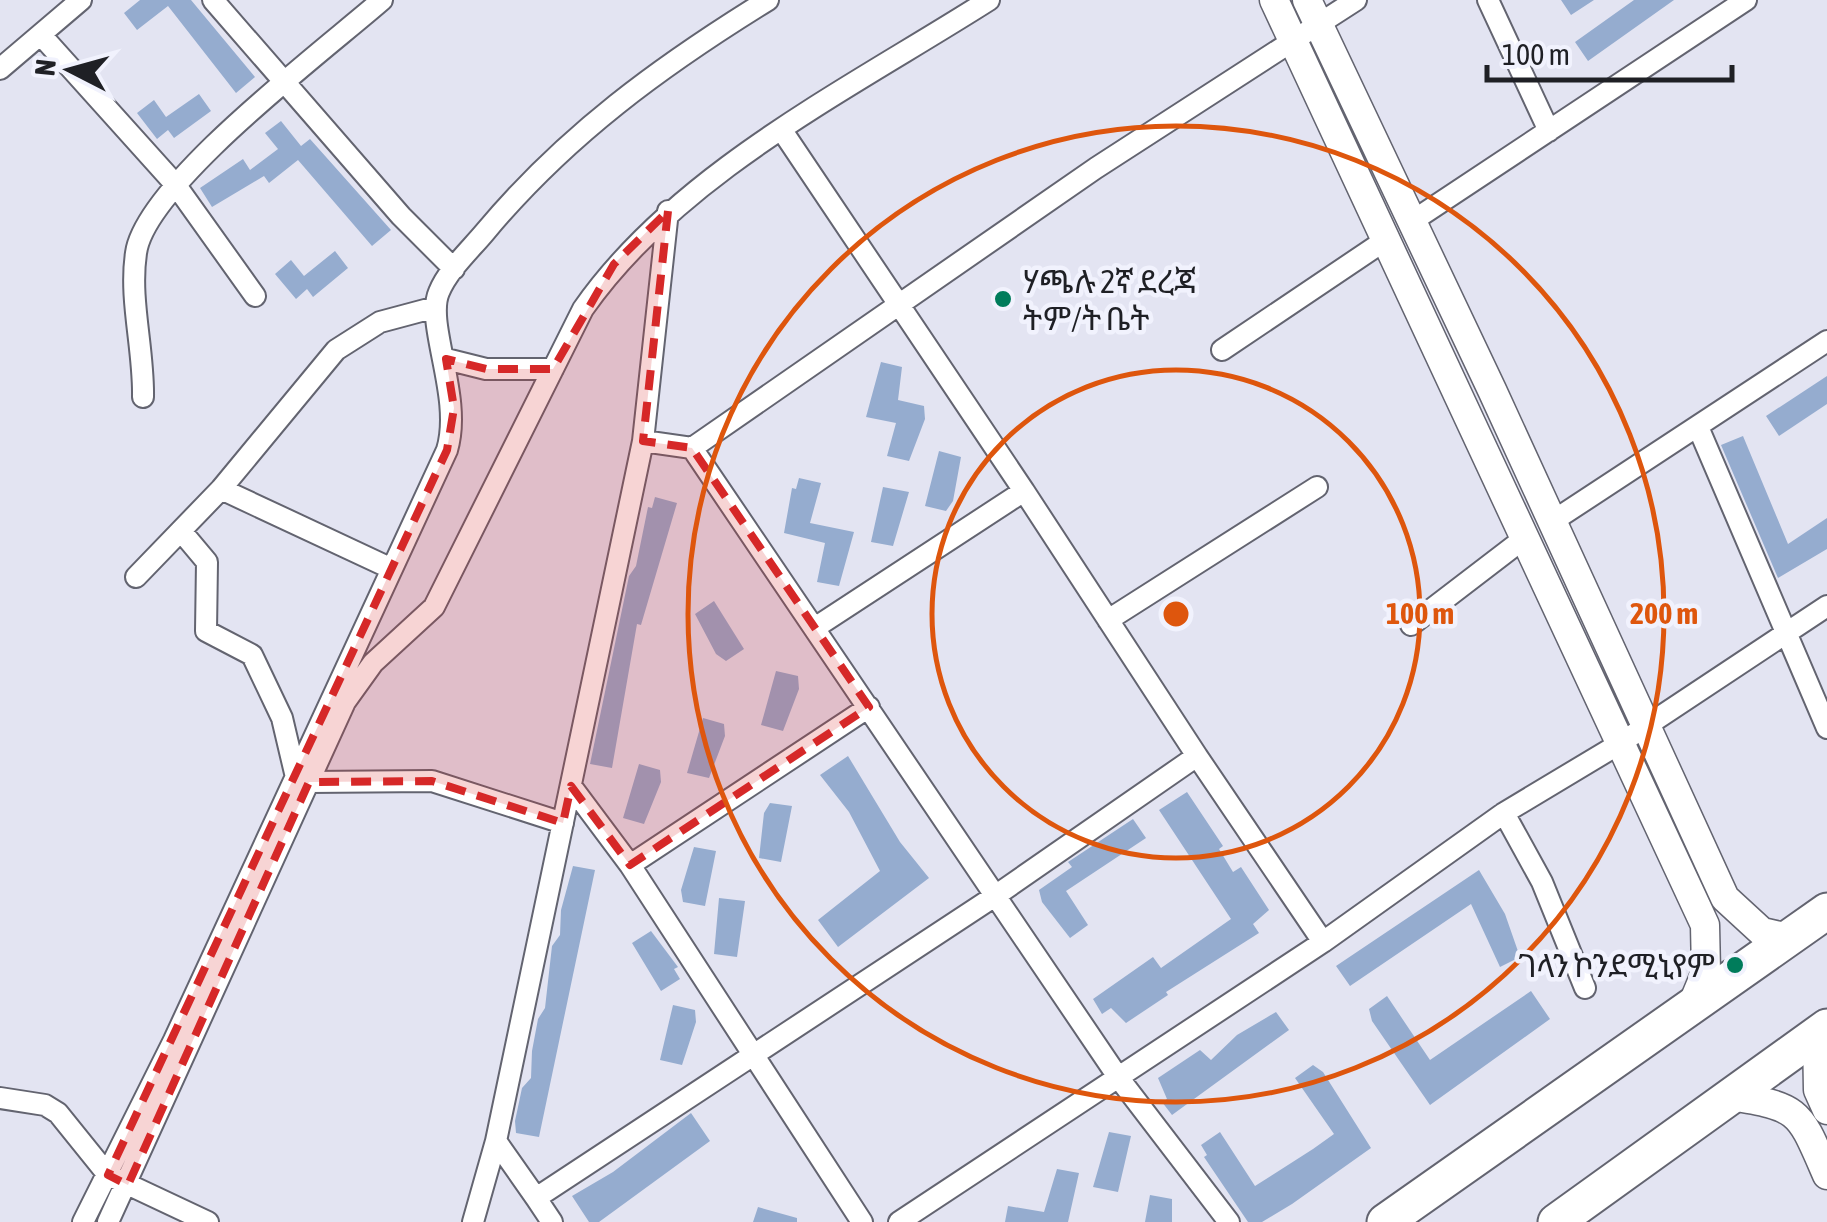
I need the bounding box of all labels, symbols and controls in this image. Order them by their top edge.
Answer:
north arrow [20,20,120,120]
scale bar [1487,20,1732,82]
text: 100 m [1502,37,1570,71]
text: N [28,57,62,77]
place label: ሃጫሉ 2ኛ ደረጃ ትም/ት ቤት [1023,263,1196,337]
marker: ሃጫሉ 2ኛ ደረጃ ትም/ት ቤት [992,288,1014,310]
centre of rings [1158,596,1194,632]
text: 100 m [1386,596,1454,630]
text: 200 m [1630,596,1698,630]
place label: ገላን ኮንደሚኒየም [1518,947,1715,984]
marker: ገላን ኮንደሚኒየም [1724,954,1746,976]

